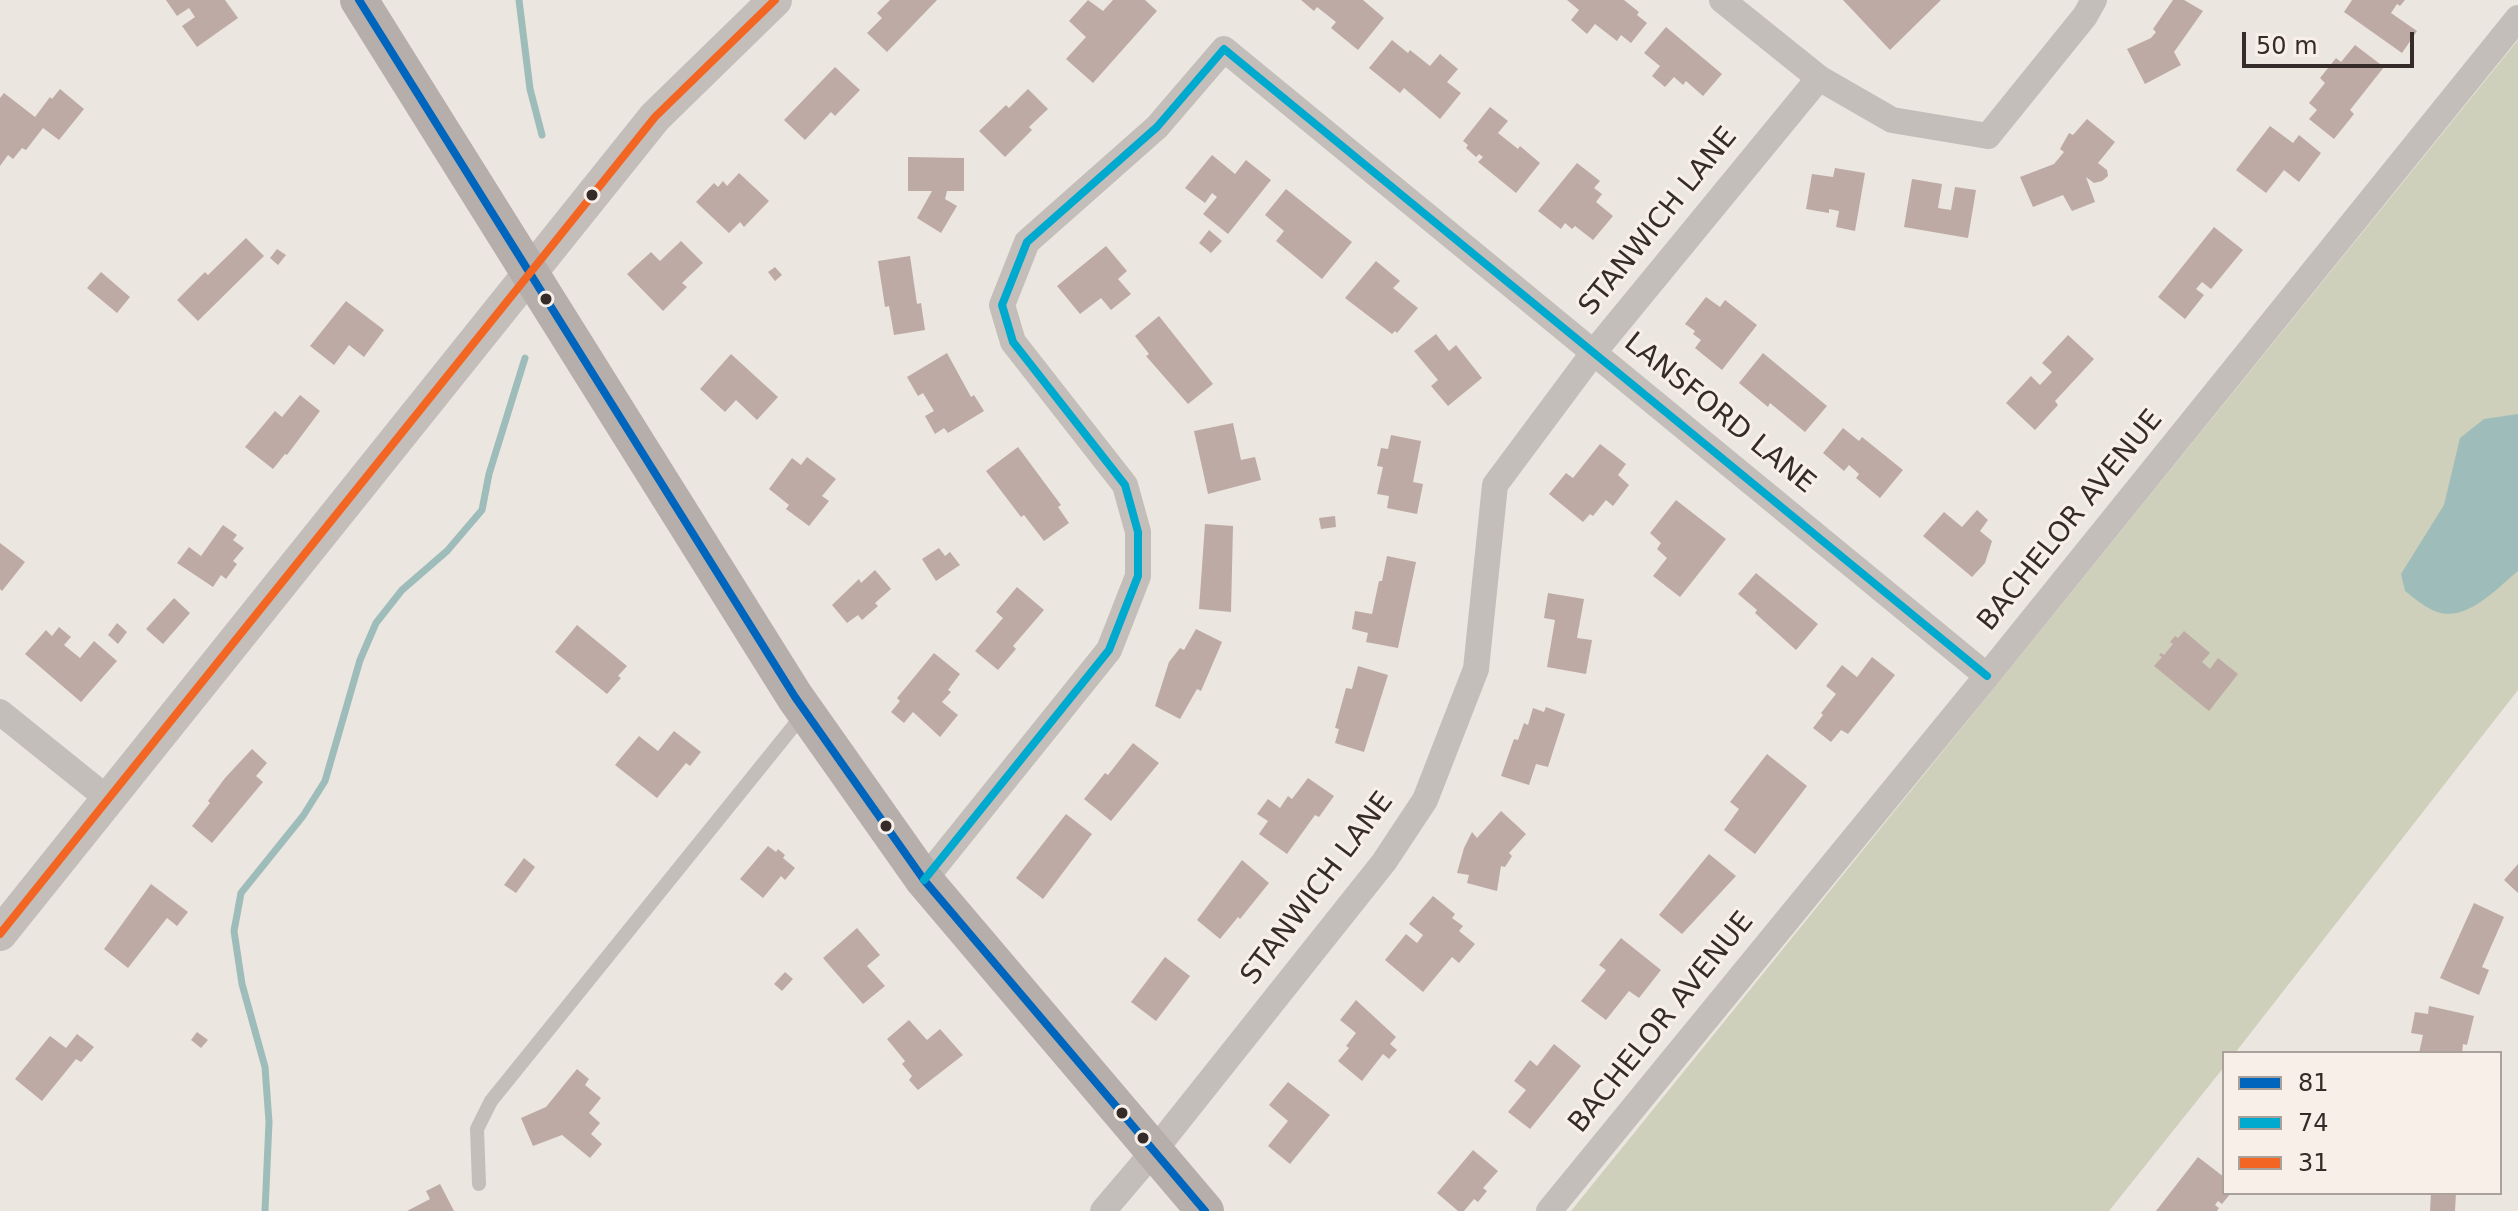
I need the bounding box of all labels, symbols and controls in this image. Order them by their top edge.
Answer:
scale bar [2246,16,2418,66]
text: 50 m [2256,32,2318,60]
street label: STANWICH LANE [1573,121,1745,323]
unlabelled marker [584,187,600,203]
unlabelled marker [538,291,554,307]
street label: LANSFORD LANE [1617,327,1821,501]
street label: BACHELOR AVENUE [1972,404,2170,638]
street label: STANWICH LANE [1235,786,1401,992]
unlabelled marker [878,818,894,834]
street label: BACHELOR AVENUE [1563,906,1761,1140]
legend [2222,1051,2502,1195]
text: 81 [2298,1069,2329,1097]
unlabelled marker [1114,1105,1130,1121]
text: 74 [2298,1109,2329,1137]
unlabelled marker [1135,1130,1151,1146]
text: 31 [2298,1149,2329,1177]

